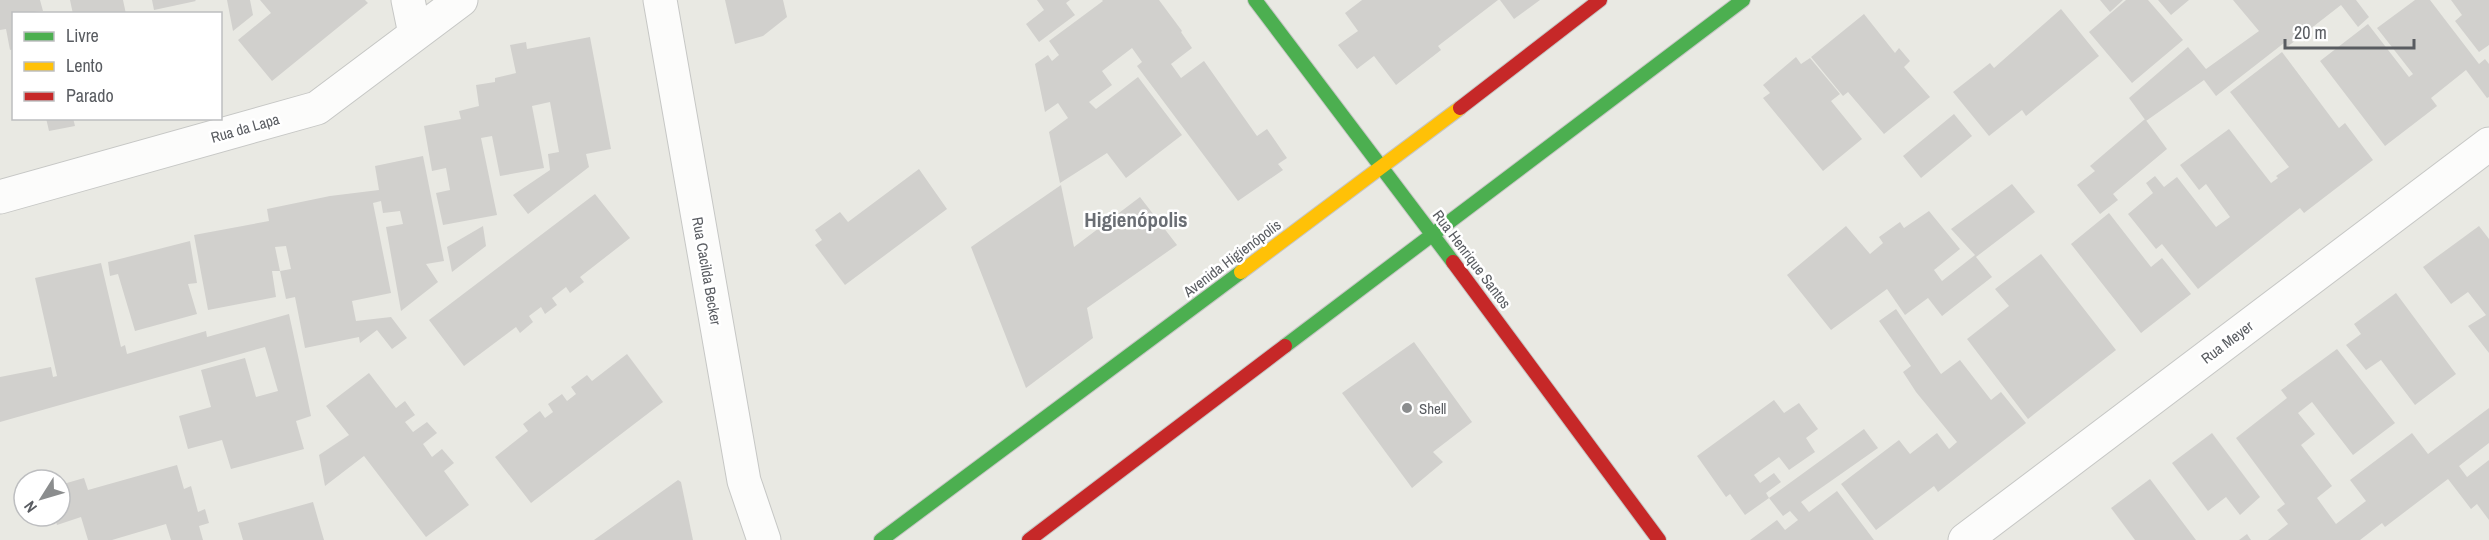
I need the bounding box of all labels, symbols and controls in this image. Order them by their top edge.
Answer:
legend [12,12,222,120]
scale bar [2285,12,2414,50]
text: 20 m [2294,20,2327,45]
text: Livre [66,23,99,48]
text: Lento [66,53,103,78]
text: Parado [66,83,114,108]
street label: Rua da Lapa [208,108,282,148]
district label: Higienópolis [1084,205,1188,234]
street label: Rua Henrique Santos [1428,205,1516,313]
street label: Avenida Higienópolis [1178,214,1285,302]
street label: Rua Cacilda Becker [687,215,727,327]
street label: Rua Meyer [2197,316,2257,368]
place label: Shell [1419,398,1446,419]
marker: Shell [1400,401,1414,415]
north arrow [12,468,72,528]
text: N [18,497,42,517]

